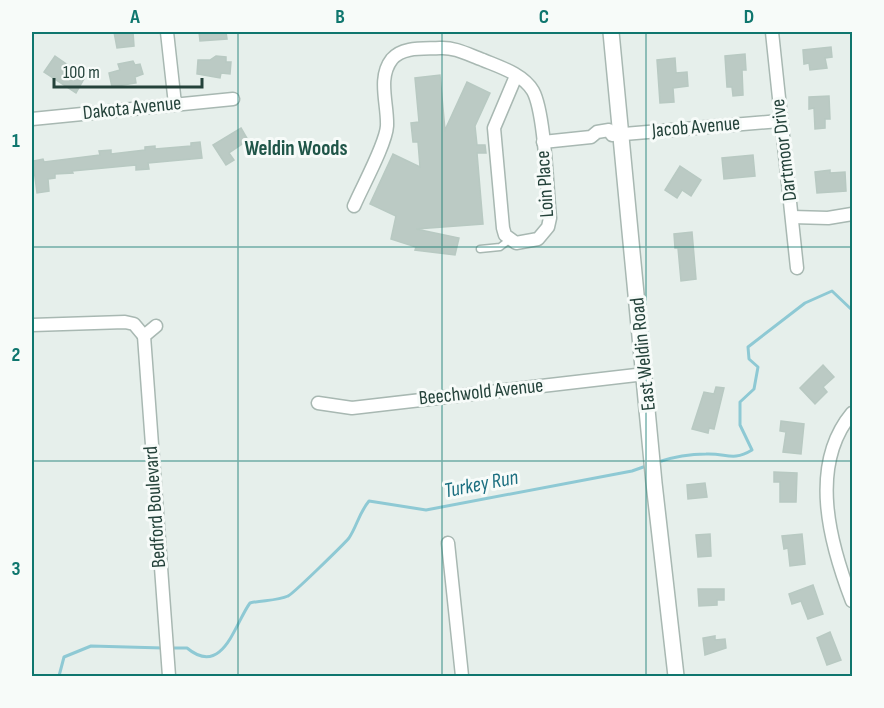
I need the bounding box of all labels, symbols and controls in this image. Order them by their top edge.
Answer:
text: A [129,5,140,29]
text: B [335,5,345,29]
text: C [539,5,549,29]
text: D [744,5,754,29]
scale bar [54,51,202,89]
text: 100 m [63,62,100,83]
street label: Dakota Avenue [82,91,182,125]
street label: Dartmoor Drive [766,98,802,202]
street label: Jacob Avenue [650,111,741,143]
text: 1 [12,129,20,153]
district label: Weldin Woods [244,136,348,161]
street label: Loin Place [531,150,559,218]
street label: East Weldin Road [625,296,661,412]
text: 2 [12,343,20,367]
street label: Beechwold Avenue [418,374,544,410]
street label: Bedford Boulevard [139,445,171,569]
water label: Turkey Run [442,465,520,503]
text: 3 [12,557,21,581]

